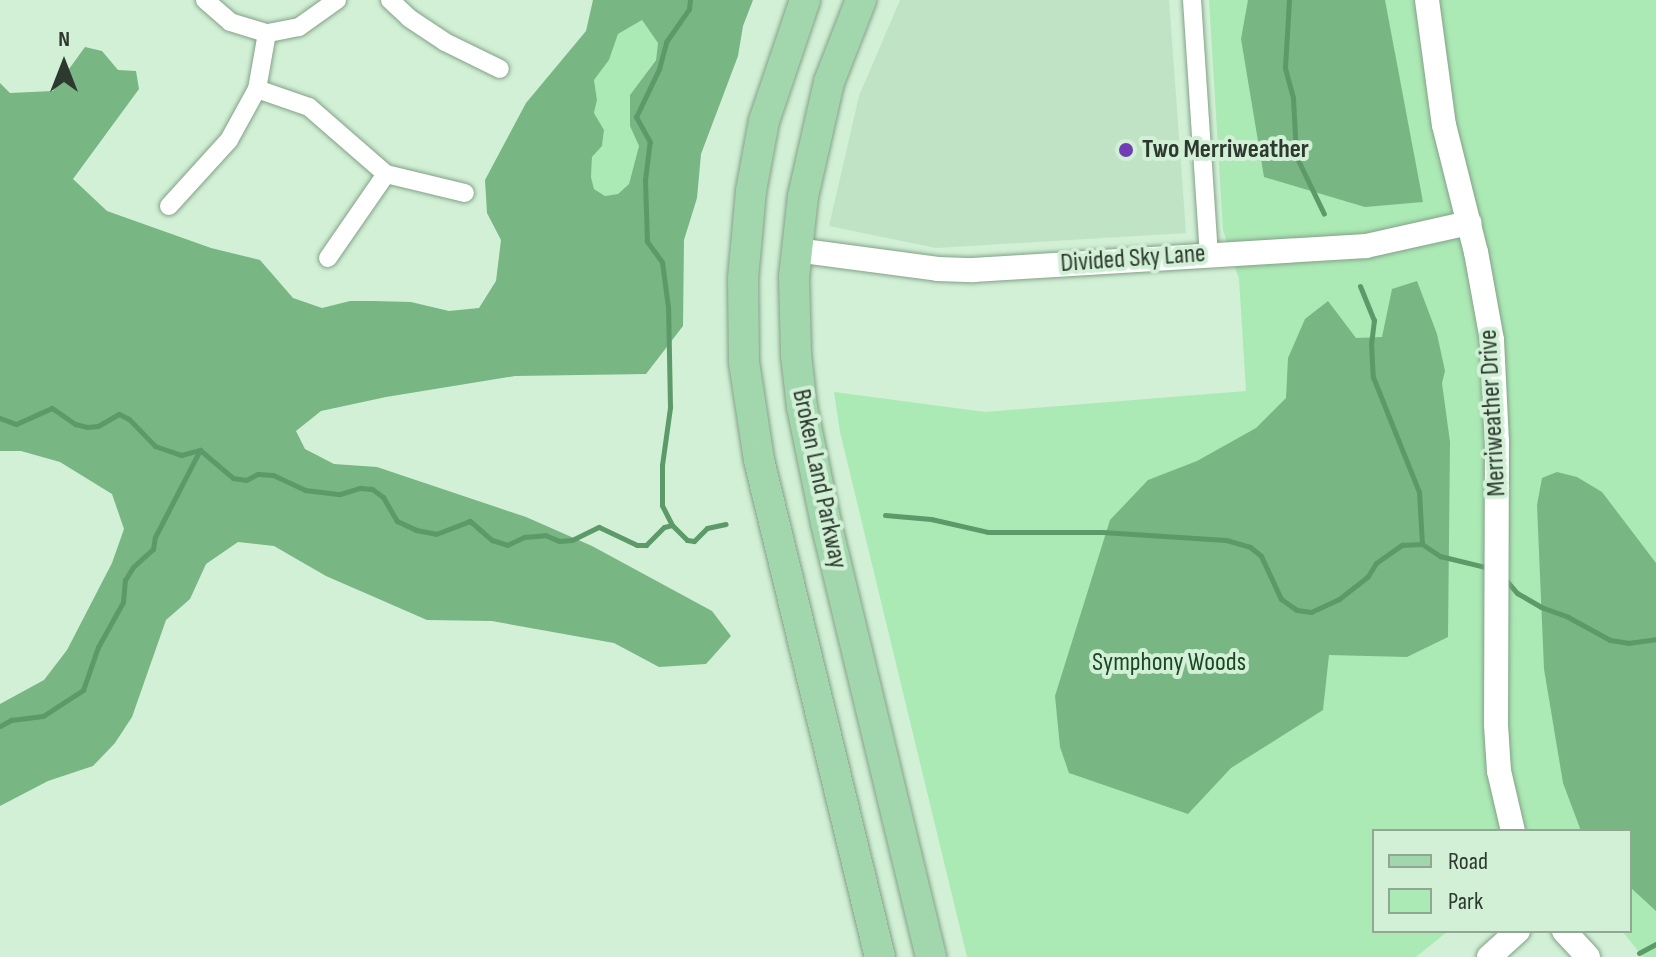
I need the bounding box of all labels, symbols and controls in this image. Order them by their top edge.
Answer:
north arrow [24,24,104,104]
text: N [58,26,70,53]
place label: Two Merriweather [1142,134,1309,166]
marker: Two Merriweather [1117,141,1135,159]
street label: Divided Sky Lane [1059,238,1207,280]
street label: Merriweather Drive [1473,329,1513,497]
street label: Broken Land Parkway [785,386,853,572]
park label: Symphony Woods [1092,647,1246,679]
legend [1372,829,1632,933]
text: Road [1448,847,1488,876]
text: Park [1448,887,1483,916]

